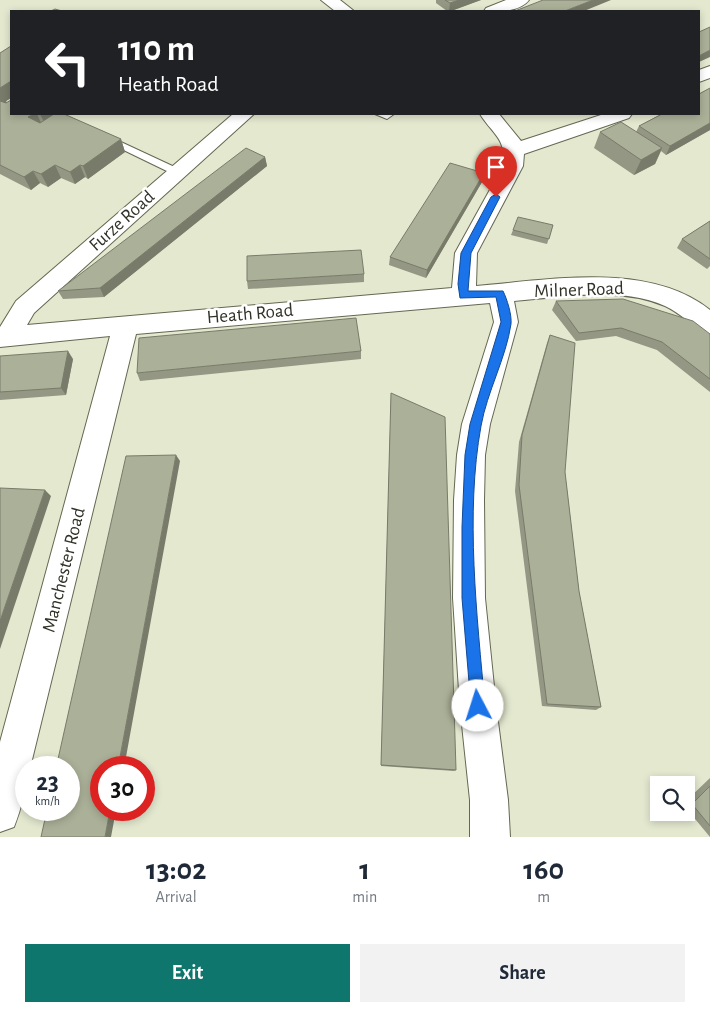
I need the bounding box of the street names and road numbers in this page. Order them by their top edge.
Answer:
street label: Furze Road [86,187,158,255]
street label: Milner Road [534,279,624,301]
street label: Heath Road [206,301,294,327]
street label: Manchester Road [39,506,89,634]

